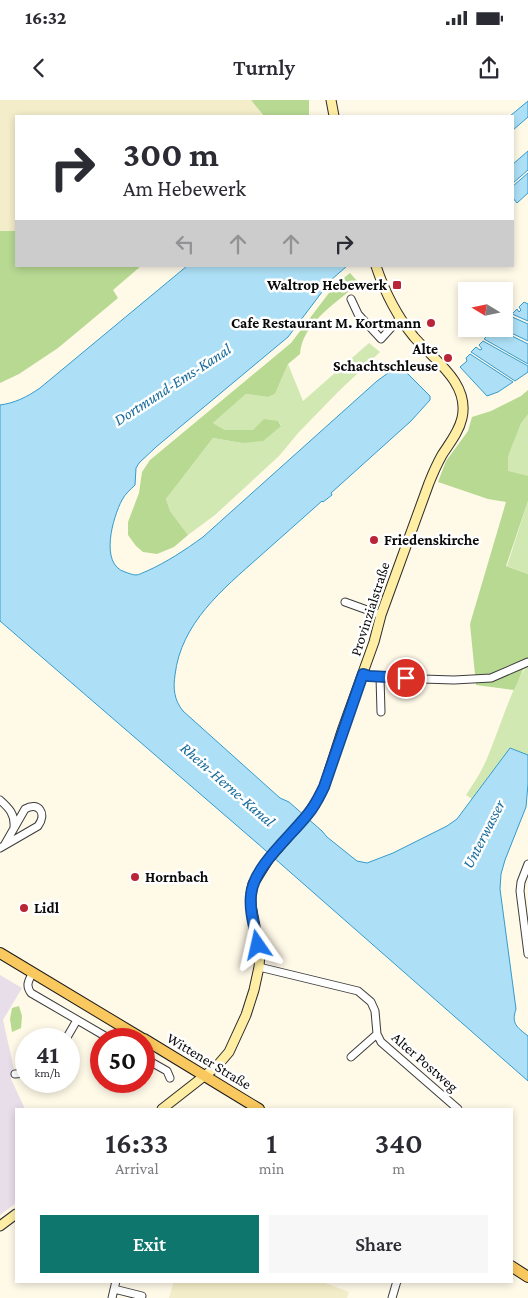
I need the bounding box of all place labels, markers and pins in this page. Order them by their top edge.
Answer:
place label: Waltrop Hebewerk [266,277,388,293]
marker: Waltrop Hebewerk [391,279,403,291]
place label: Cafe Restaurant M. Kortmann [231,315,421,331]
marker: Cafe Restaurant M. Kortmann [425,317,437,329]
place label: Alte Schachtschleuse [333,341,438,374]
marker: Alte Schachtschleuse [442,352,454,364]
place label: Friedenskirche [384,532,479,548]
marker: Friedenskirche [368,534,380,546]
pin [385,657,427,699]
place label: Hornbach [145,869,209,885]
marker: Hornbach [129,871,141,883]
place label: Lidl [34,900,60,916]
marker: Lidl [18,902,30,914]

